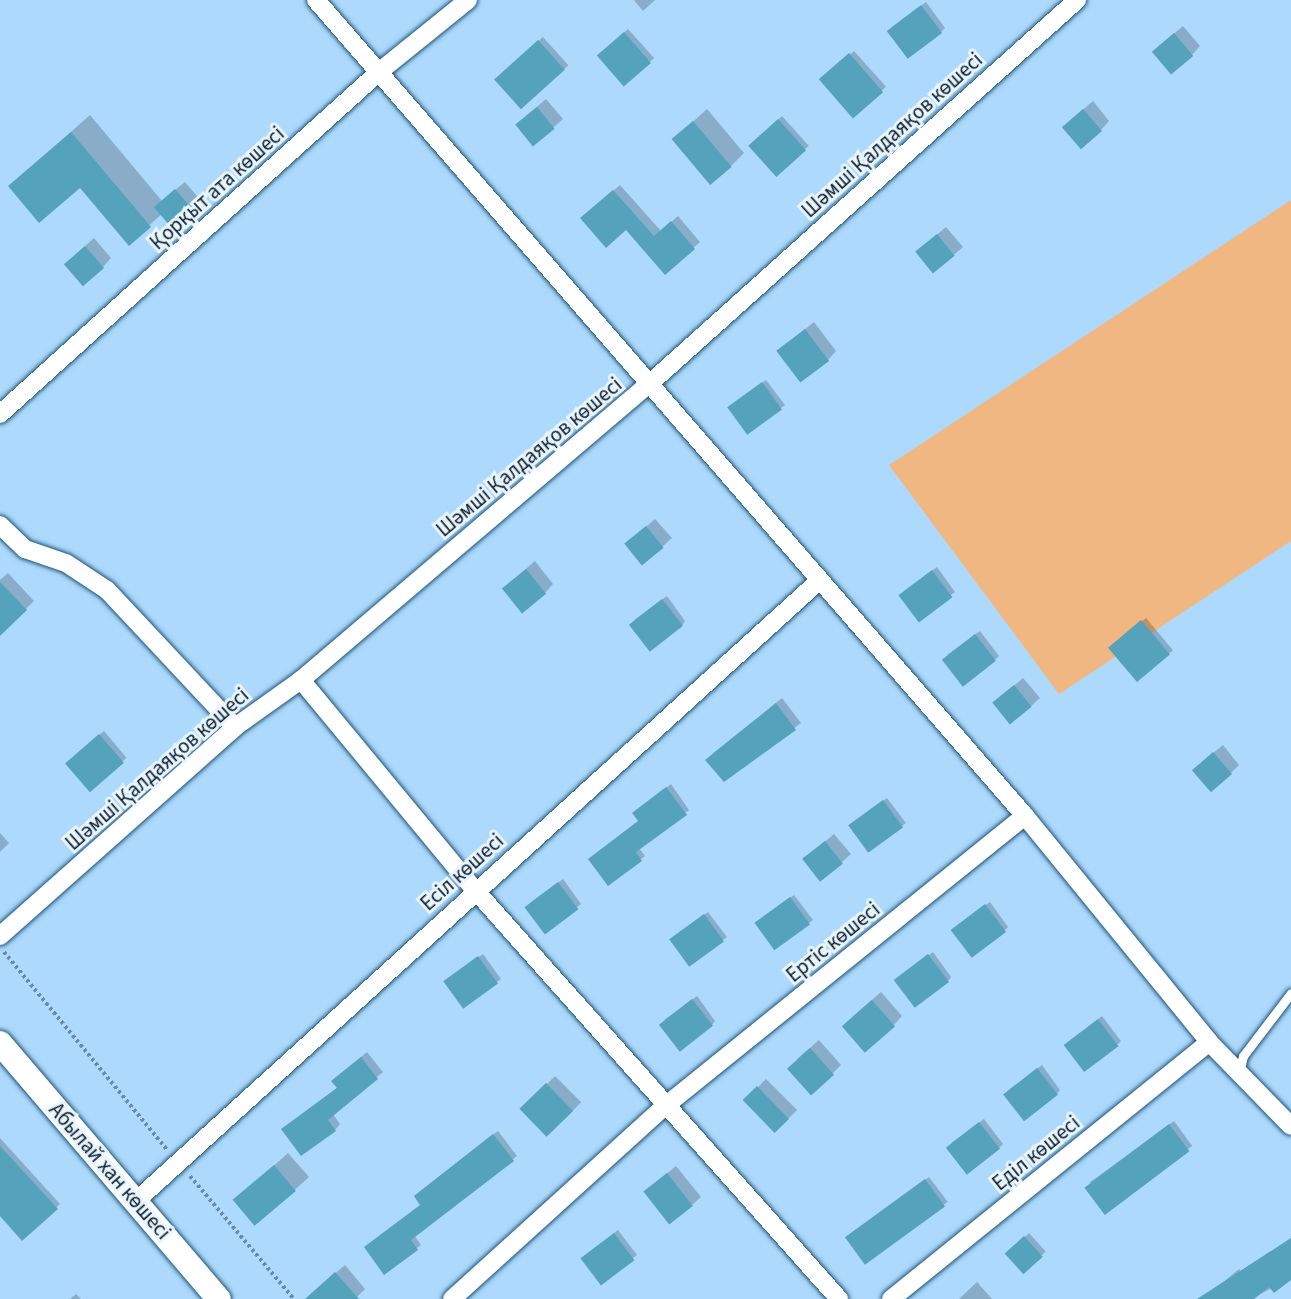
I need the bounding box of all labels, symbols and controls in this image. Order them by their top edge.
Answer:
street label: Шәмші Қалдаяқов көшесі [796,47,988,223]
street label: Қорқыт ата көшесі [145,121,289,255]
street label: Шәмші Қалдаяқов көшесі [431,372,627,542]
street label: Шәмші Қалдаяқов көшесі [60,683,254,855]
street label: Есіл көшесі [415,828,509,916]
street label: Ертіс көшесі [781,897,885,987]
street label: Абылай хан көшесі [44,1098,176,1244]
street label: Еділ көшесі [987,1110,1085,1196]

